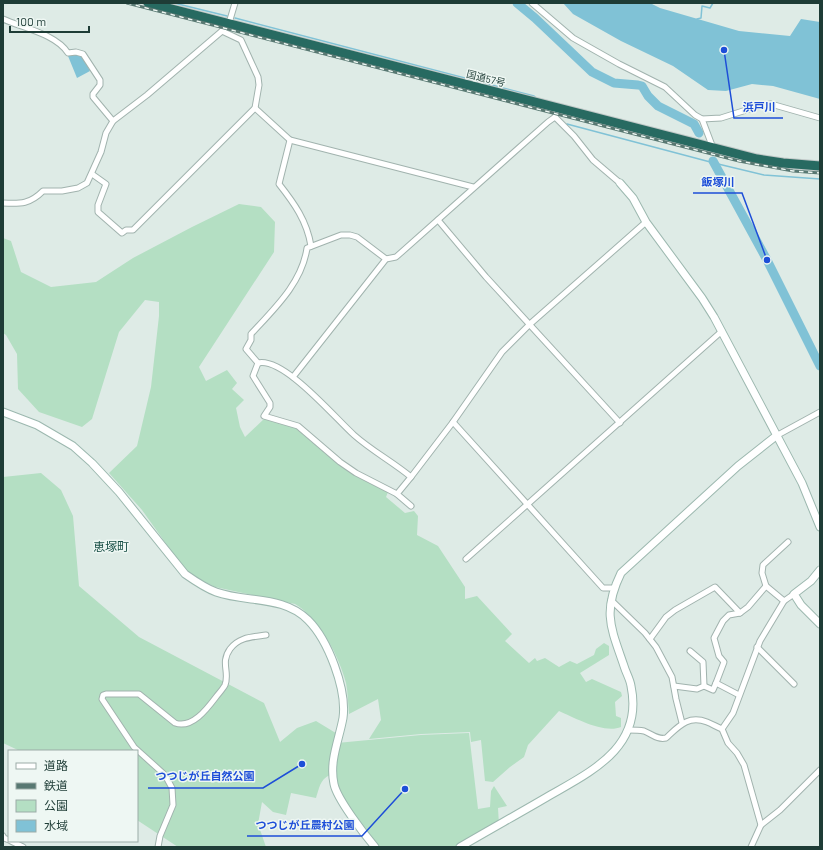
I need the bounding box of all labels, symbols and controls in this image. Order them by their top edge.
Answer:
scale bar [10,8,89,34]
text: 100 m [16,14,46,28]
street label: 国道57号 [465,67,507,89]
callout: 浜戸川 [734,95,783,118]
text: 浜戸川 [743,100,776,113]
callout: 飯塚川 [693,170,742,193]
text: 飯塚川 [701,175,735,188]
district label: 恵塚町 [93,539,129,553]
legend [8,750,138,842]
text: 道路 [44,758,68,772]
callout: つつじが丘自然公園 [148,765,263,788]
text: つつじが丘自然公園 [156,769,255,782]
text: 鉄道 [44,778,68,792]
text: 公園 [44,798,68,812]
callout: つつじが丘農村公園 [247,813,362,836]
text: 水域 [44,818,68,832]
text: つつじが丘農村公園 [256,818,355,831]

